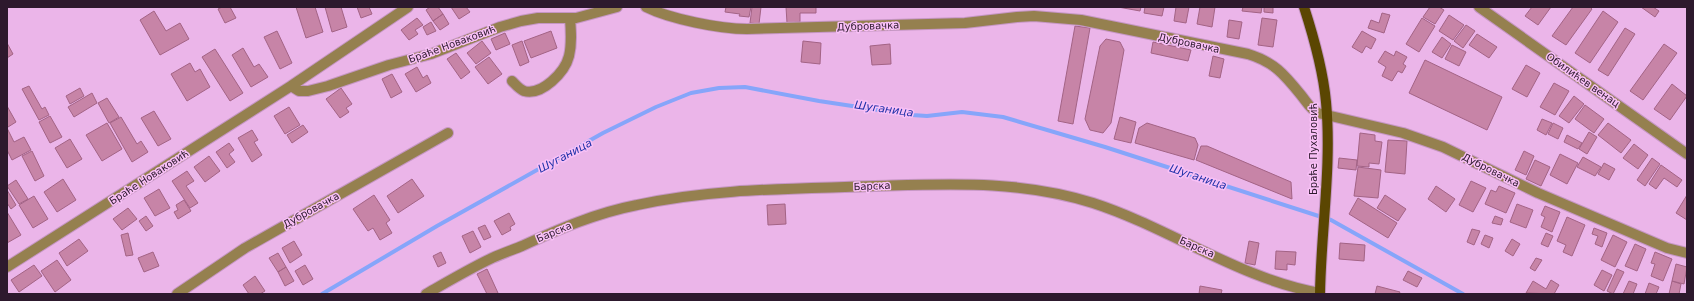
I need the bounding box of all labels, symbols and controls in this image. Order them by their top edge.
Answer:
street label: Дубровачка [837,19,899,33]
street label: Браће Новаковић [407,23,497,65]
street label: Дубровачка [1157,31,1221,55]
street label: Обилићев венац [1544,51,1622,109]
water label: Шуганица [854,98,915,120]
street label: Браће Пухаловић [1308,103,1319,195]
water label: Шуганица [536,136,594,176]
street label: Браће Новаковић [107,147,191,207]
street label: Дубровачка [1461,151,1521,189]
water label: Шуганица [1168,162,1228,192]
street label: Барска [853,180,891,192]
street label: Дубровачка [281,190,341,230]
street label: Барска [535,220,573,244]
street label: Барска [1178,234,1216,260]

